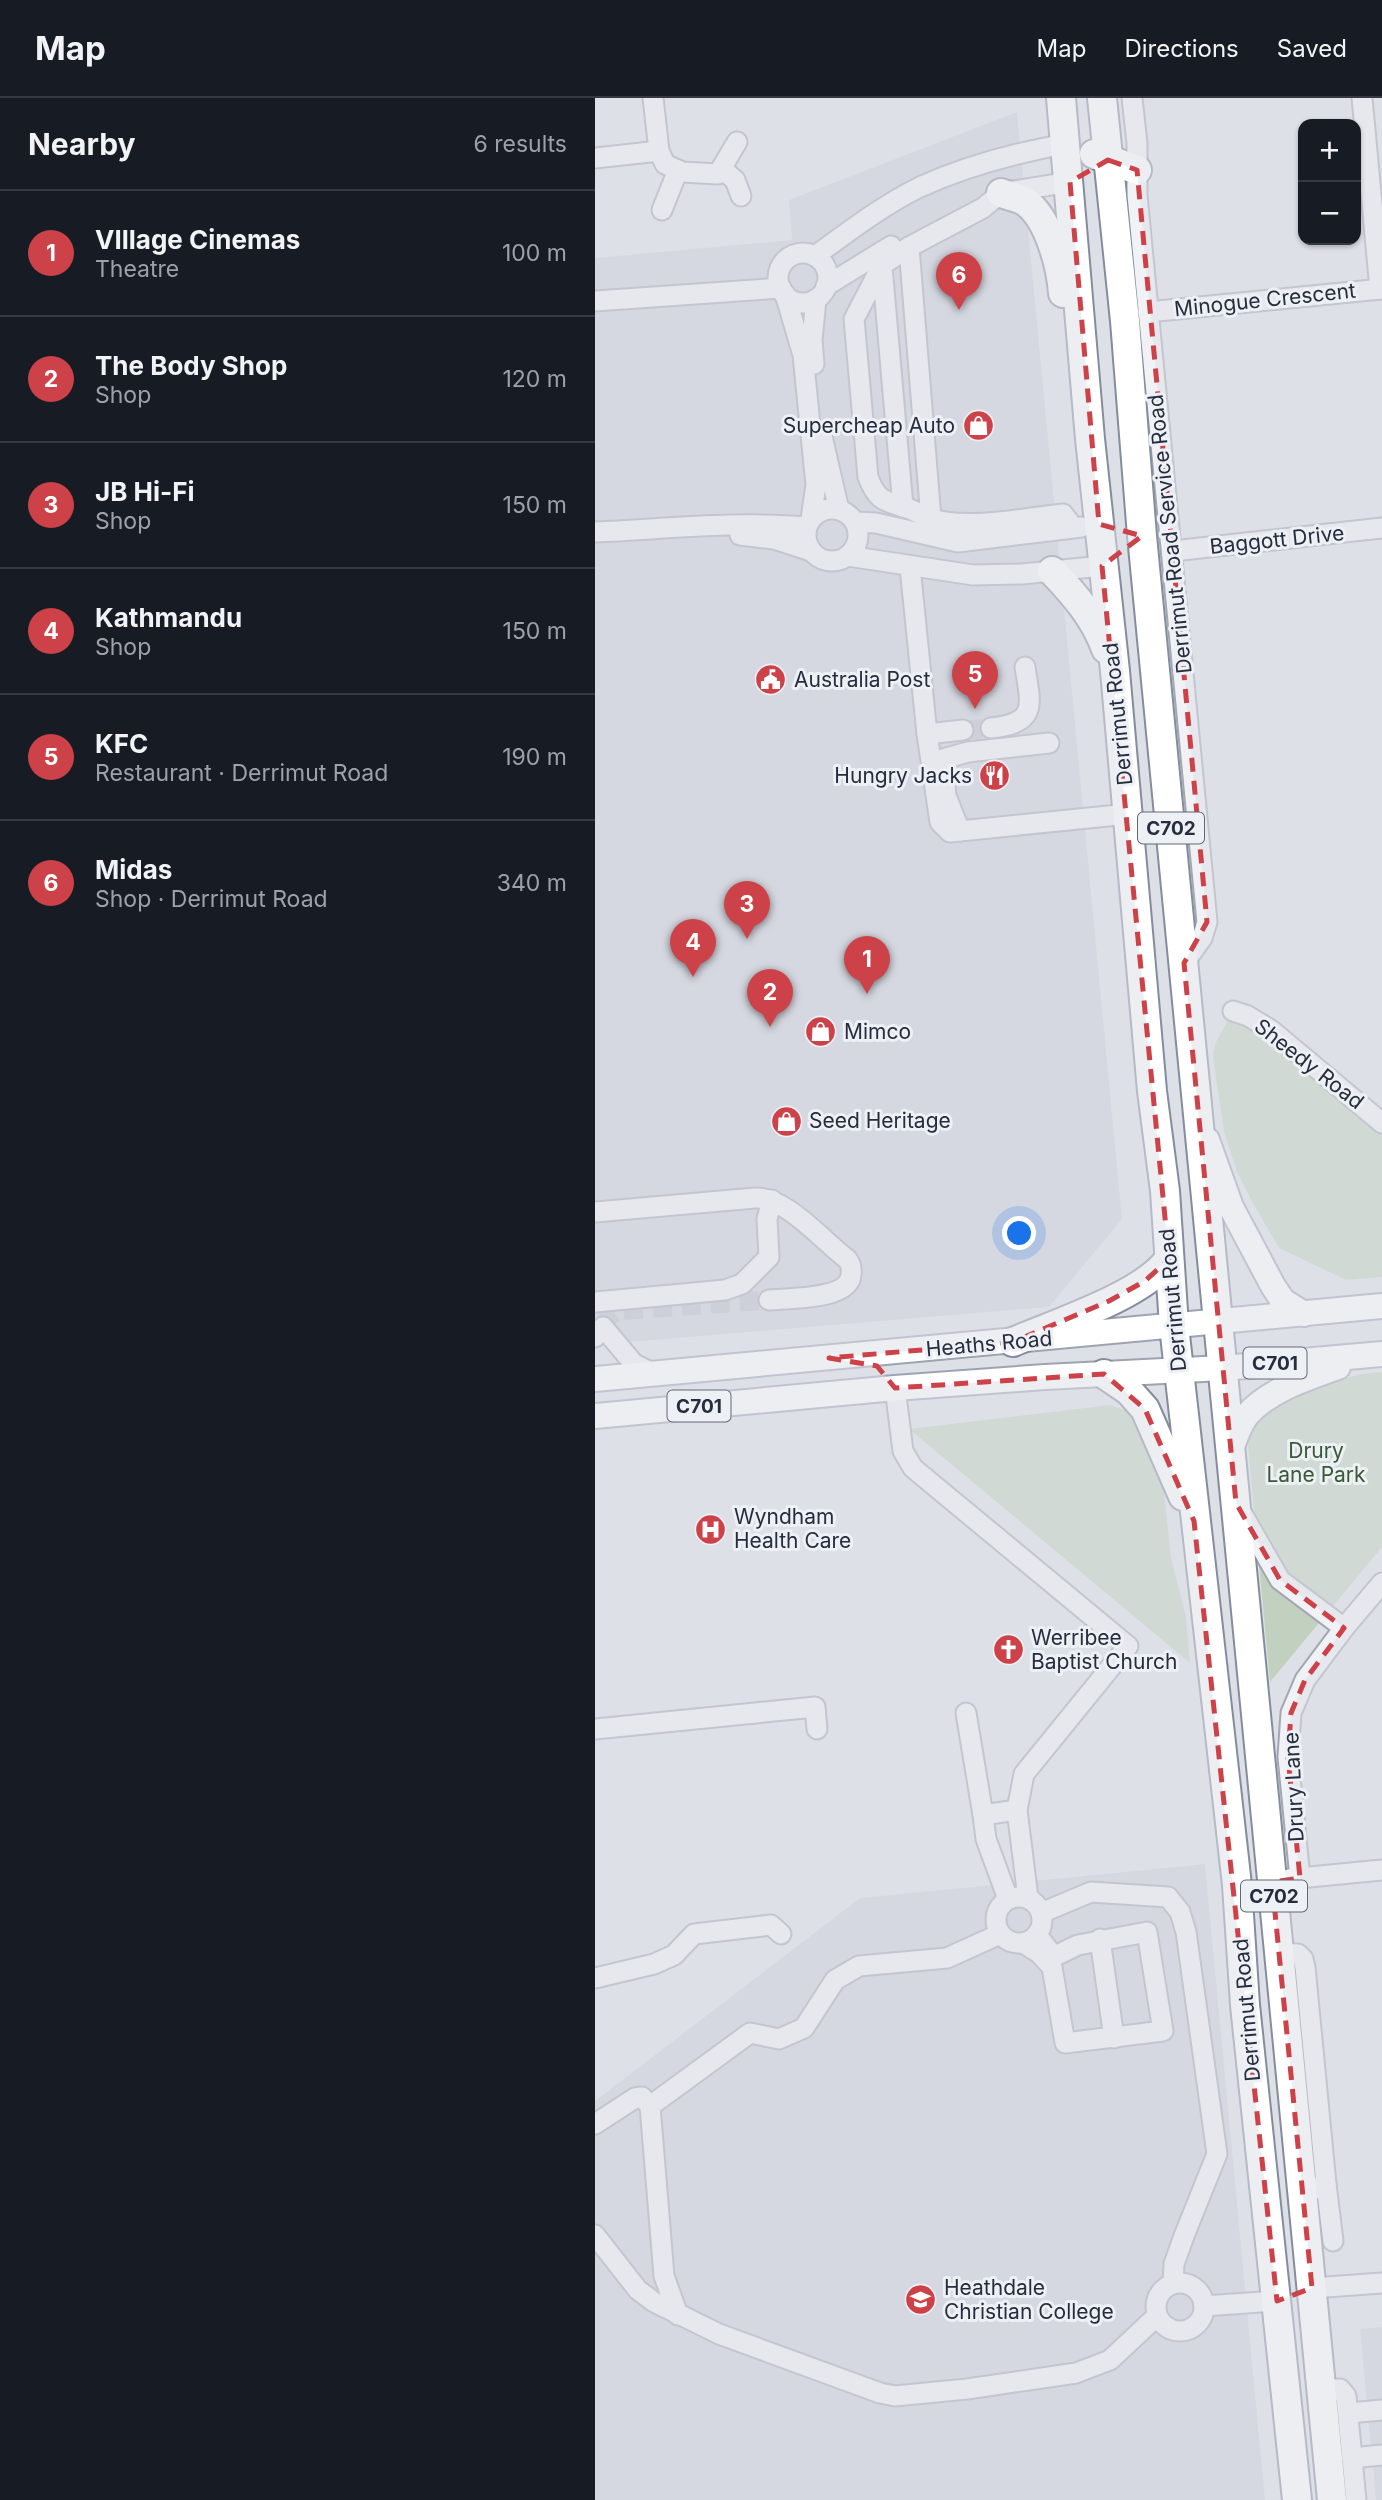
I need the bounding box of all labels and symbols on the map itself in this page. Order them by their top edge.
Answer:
pin: 6 [936,252,982,310]
street label: Minogue Crescent [1173,278,1357,321]
street label: Derrimut Road Service Road [1142,393,1197,675]
shop icon: Supercheap Auto [961,409,995,443]
place label: Supercheap Auto [783,413,955,438]
street label: Baggott Drive [1208,520,1345,559]
street label: Derrimut Road [1098,642,1137,787]
pin: 5 [952,651,998,709]
public building icon: Australia Post [754,663,788,697]
place label: Australia Post [794,667,930,692]
restaurant icon: Hungry Jacks [978,759,1012,793]
place label: Hungry Jacks [834,763,972,788]
road number: C702 [1138,813,1204,844]
pin: 3 [724,881,770,939]
pin: 4 [670,919,716,977]
pin: 1 [844,936,890,994]
pin: 2 [747,969,793,1027]
street label: Sheedy Road [1250,1013,1369,1114]
shop icon: Mimco [804,1015,838,1049]
place label: Mimco [844,1019,911,1044]
shop icon: Seed Heritage [769,1104,803,1138]
place label: Seed Heritage [809,1108,951,1133]
your location [1002,1216,1036,1250]
street label: Derrimut Road [1154,1228,1191,1372]
street label: Heaths Road [925,1326,1053,1361]
road number: C701 [1243,1348,1307,1378]
road number: C701 [667,1390,731,1422]
park label: Drury Lane Park [1266,1438,1366,1487]
place label: Wyndham Health Care [734,1504,851,1553]
hospital icon: Wyndham Health Care [694,1512,728,1546]
place label: Werribee Baptist Church [1031,1625,1177,1674]
church icon: Werribee Baptist Church [991,1633,1025,1667]
street label: Drury Lane [1278,1732,1309,1842]
road number: C702 [1241,1880,1307,1912]
street label: Derrimut Road [1228,1938,1265,2082]
place label: Heathdale Christian College [944,2275,1114,2324]
school or university icon: Heathdale Christian College [904,2283,938,2317]

